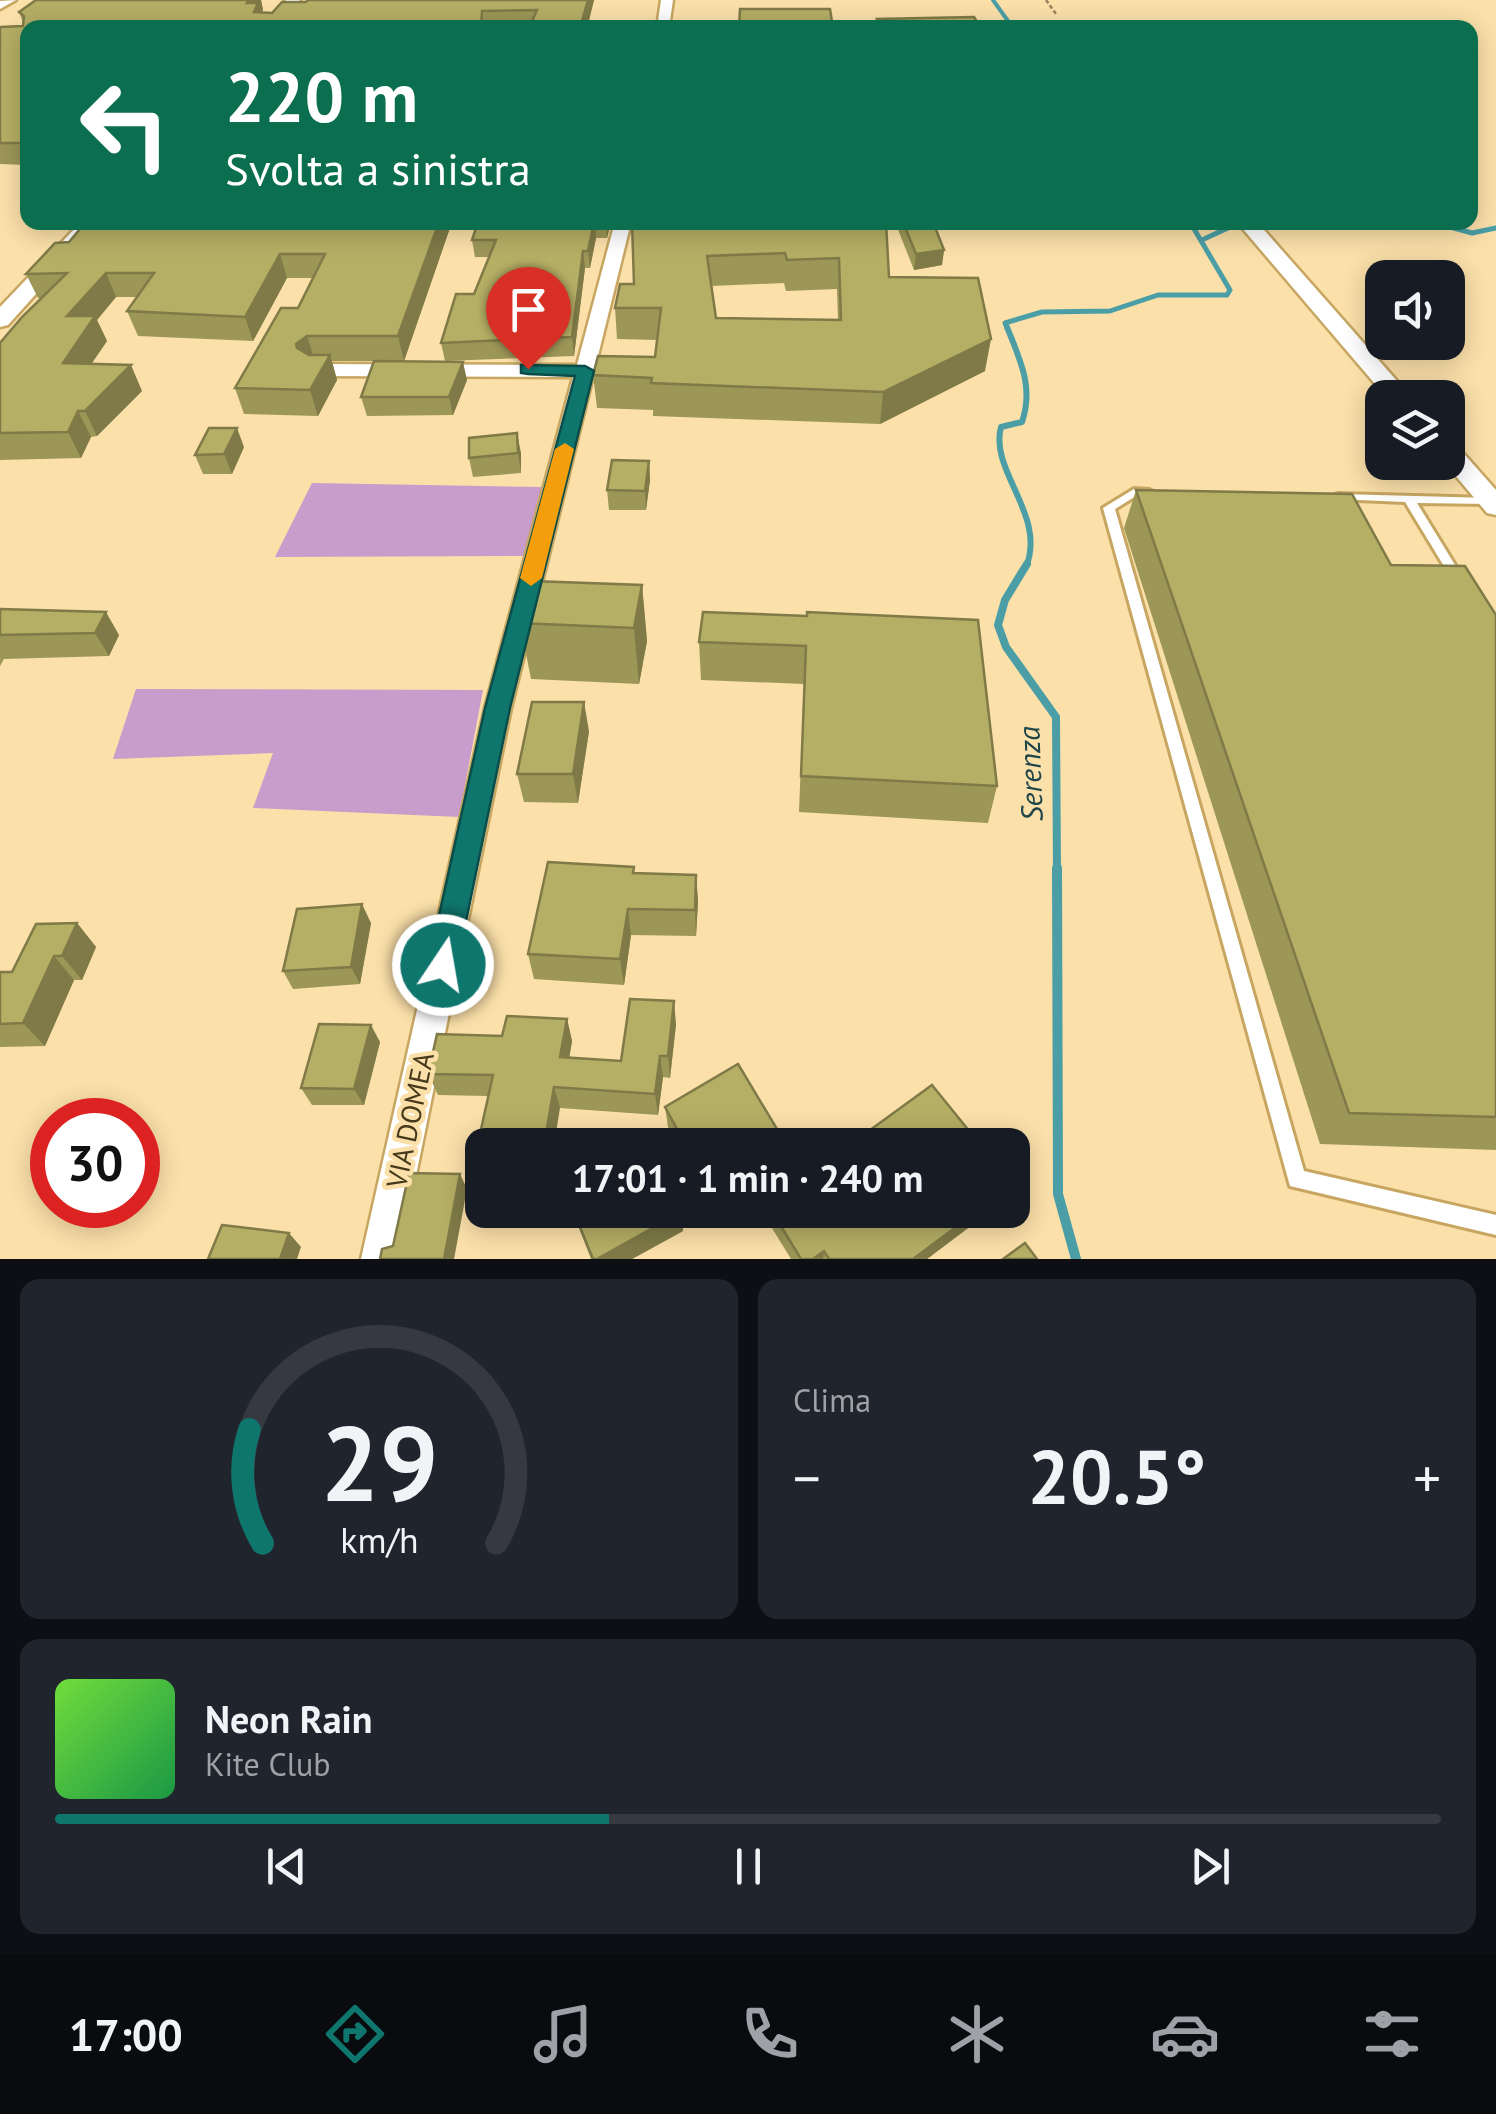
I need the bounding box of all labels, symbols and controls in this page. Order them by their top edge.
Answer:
text: 220 m [225,51,418,141]
icon: left [60,60,190,190]
text: Svolta a sinistra [225,139,531,197]
map controls [1365,260,1465,480]
button: sound [1365,260,1465,360]
pin [486,267,571,370]
icon: arrive [501,282,556,337]
button: layers [1365,380,1465,480]
water label: Serenza [1008,725,1051,822]
position arrow [391,913,495,1017]
street label: VIA DOMEA [377,1048,442,1192]
speed limit sign: 30 [30,1098,160,1228]
text: 17:01 · 1 min · 240 m [572,1153,923,1202]
text: Clima [793,1379,871,1421]
text: 29 [320,1395,438,1530]
text: 20.5° [1028,1428,1206,1525]
text: − [793,1442,821,1513]
text: + [1413,1442,1441,1513]
text: km/h [340,1517,418,1563]
text: Neon Rain [205,1694,372,1743]
text: Kite Club [205,1743,331,1785]
icon: previous [259,1839,314,1894]
icon: pause [721,1839,776,1894]
icon: next [1183,1839,1238,1894]
icon: directions [320,1999,390,2069]
icon: music [528,1999,598,2069]
icon: phone [735,1999,805,2069]
icon: climate [942,1999,1012,2069]
icon: car [1150,1999,1220,2069]
icon: filters [1357,1999,1427,2069]
text: 17:00 [69,2005,183,2063]

